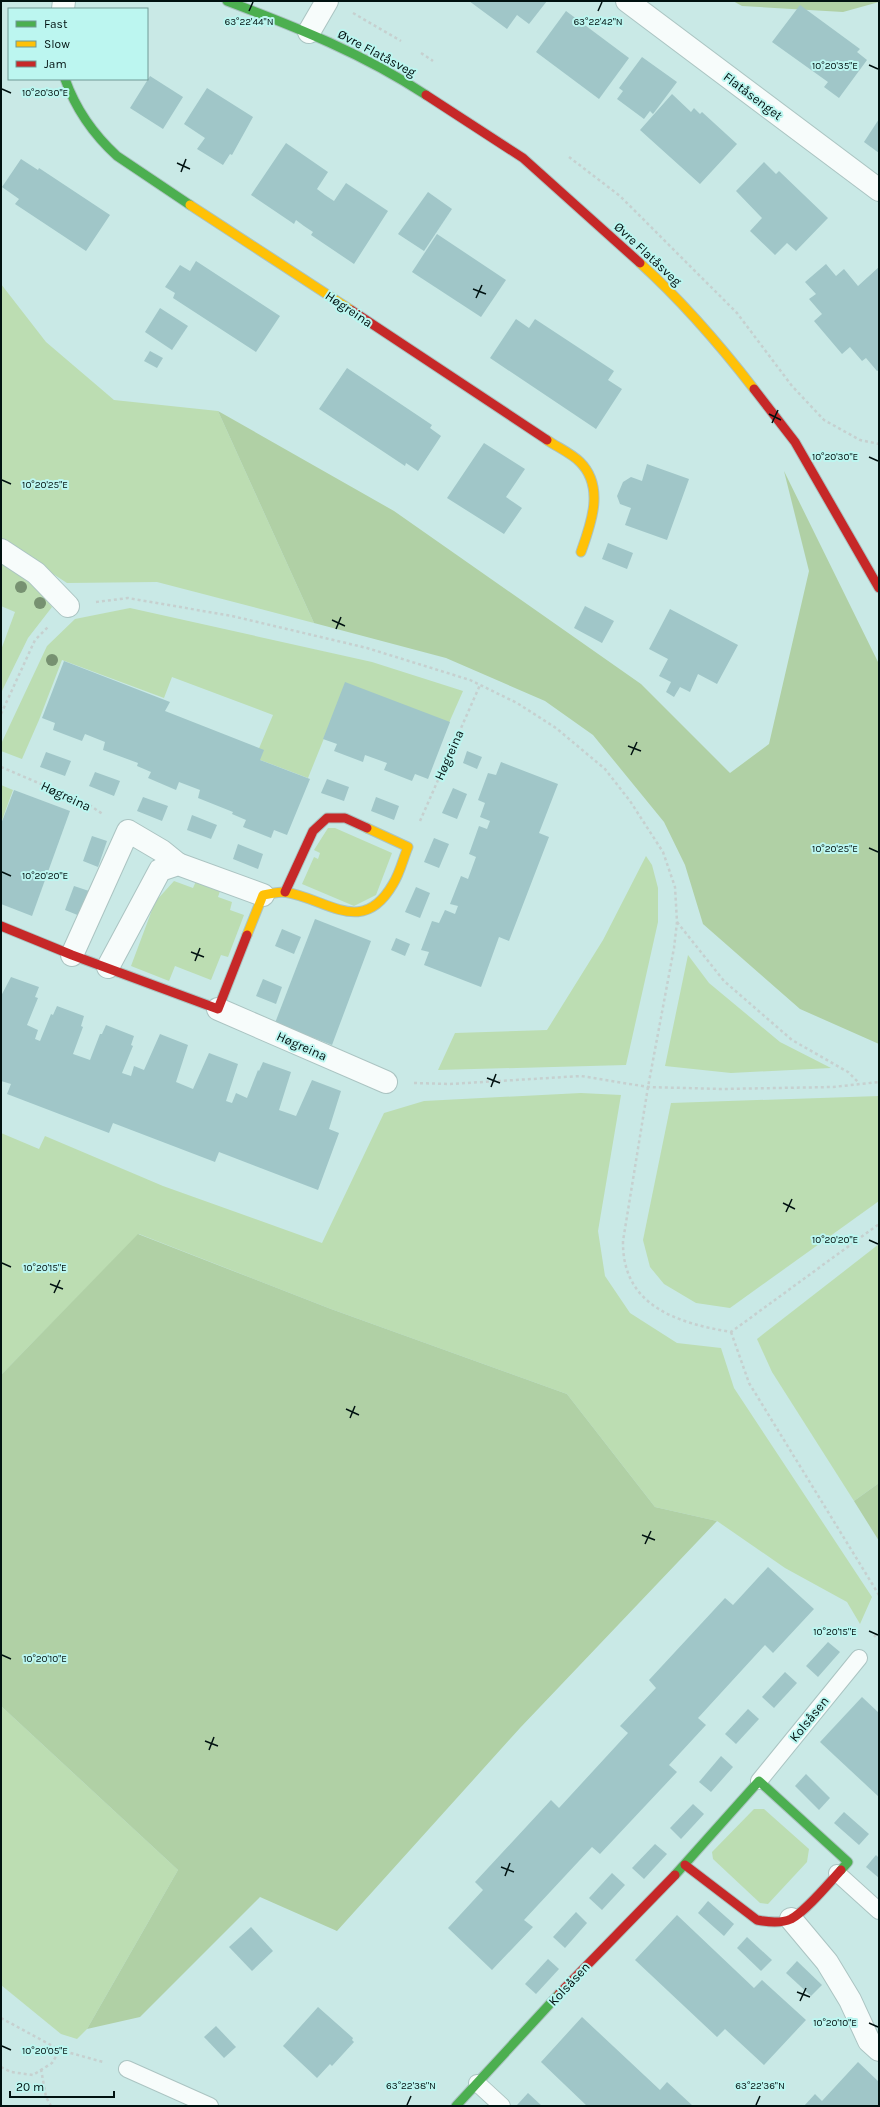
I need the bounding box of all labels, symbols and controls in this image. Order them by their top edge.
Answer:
legend [8,8,148,80]
text: 63°22'44"N [224,16,274,28]
text: 63°22'42"N [573,16,623,28]
text: Fast [44,17,68,31]
street label: Øvre Flatåsveg [335,26,419,80]
text: Slow [44,37,70,51]
text: Jam [44,57,67,71]
text: 10°20'35"E [812,60,858,72]
street label: Flatåsenget [721,69,786,123]
text: 10°20'30"E [22,87,68,99]
street label: Øvre Flatåsveg [611,219,685,289]
street label: Høgreina [323,288,375,330]
text: 10°20'30"E [812,451,858,463]
text: 10°20'25"E [22,479,68,491]
street label: Høgreina [431,728,467,782]
street label: Høgreina [39,778,93,814]
text: 10°20'25"E [812,843,858,855]
text: 10°20'20"E [22,870,68,882]
street label: Høgreina [275,1028,329,1064]
text: 10°20'20"E [812,1234,858,1246]
text: 10°20'15"E [23,1262,67,1274]
text: 10°20'15"E [813,1626,857,1638]
text: 10°20'10"E [23,1653,67,1665]
street label: Kolsåsen [786,1693,832,1745]
street label: Kolsåsen [545,1959,593,2009]
text: 10°20'10"E [813,2017,857,2029]
text: 10°20'05"E [22,2045,68,2057]
scale bar [10,2073,114,2099]
text: 20 m [16,2080,44,2094]
text: 63°22'38"N [386,2080,436,2092]
text: 63°22'36"N [735,2080,785,2092]

